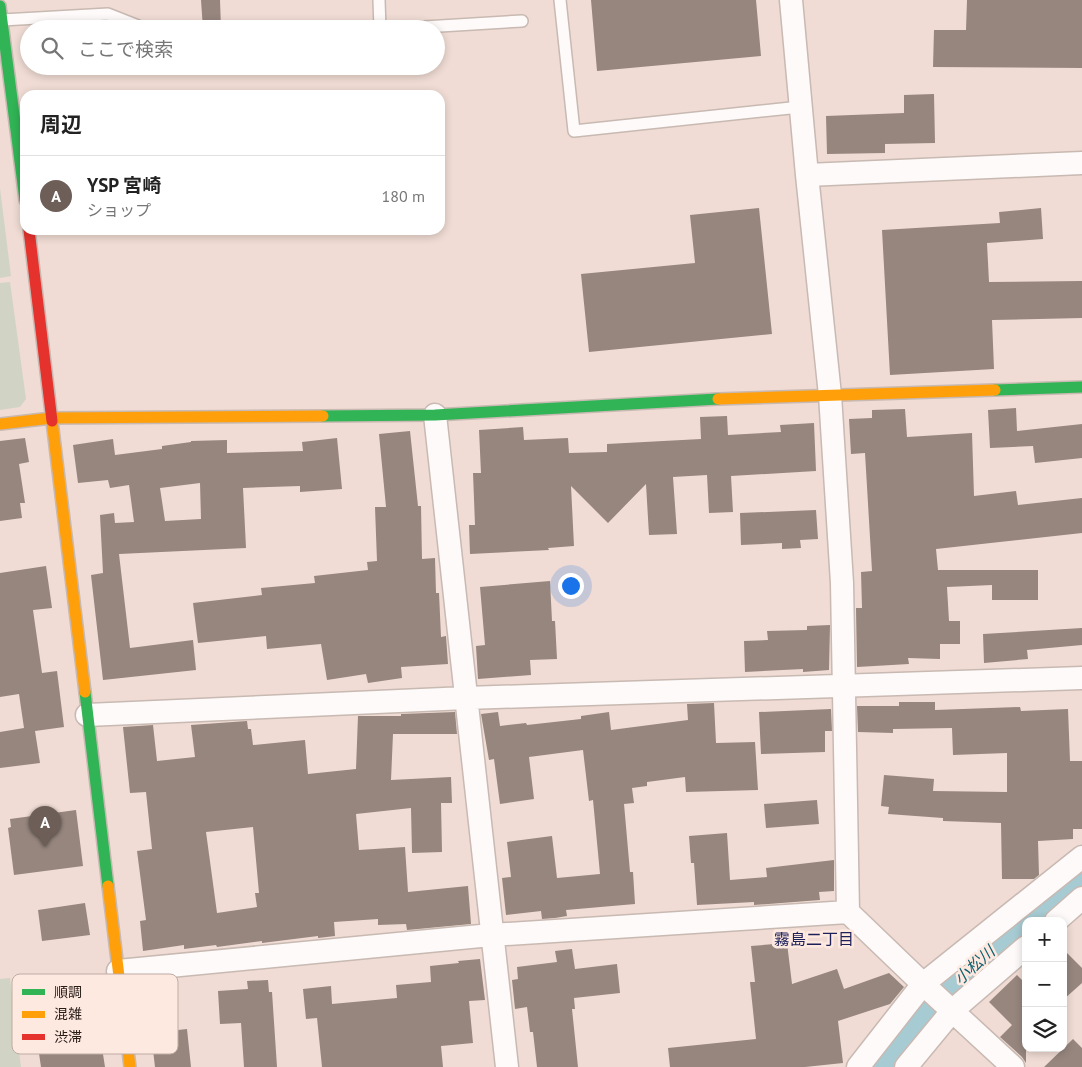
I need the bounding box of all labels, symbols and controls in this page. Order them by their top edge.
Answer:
search box [20,20,445,75]
icon: search [38,34,66,62]
text: ここで検索 [78,37,173,61]
text: 周辺 [40,111,82,138]
text: YSP 宮崎 [87,173,161,197]
text: A [51,186,61,206]
text: 180 m [382,186,425,206]
text: ショップ [87,200,151,220]
your location [558,573,584,599]
pin: A [29,806,61,847]
map controls [1022,917,1067,1052]
button: + [1022,917,1067,962]
district label: 霧島二丁目 [774,929,854,949]
water label: 小松川 [949,940,1000,988]
button: − [1022,962,1067,1007]
legend [12,974,178,1054]
text: 順調 [54,983,82,1001]
text: 混雑 [54,1005,82,1023]
button: layers [1022,1007,1067,1052]
text: 渋滞 [54,1028,82,1046]

